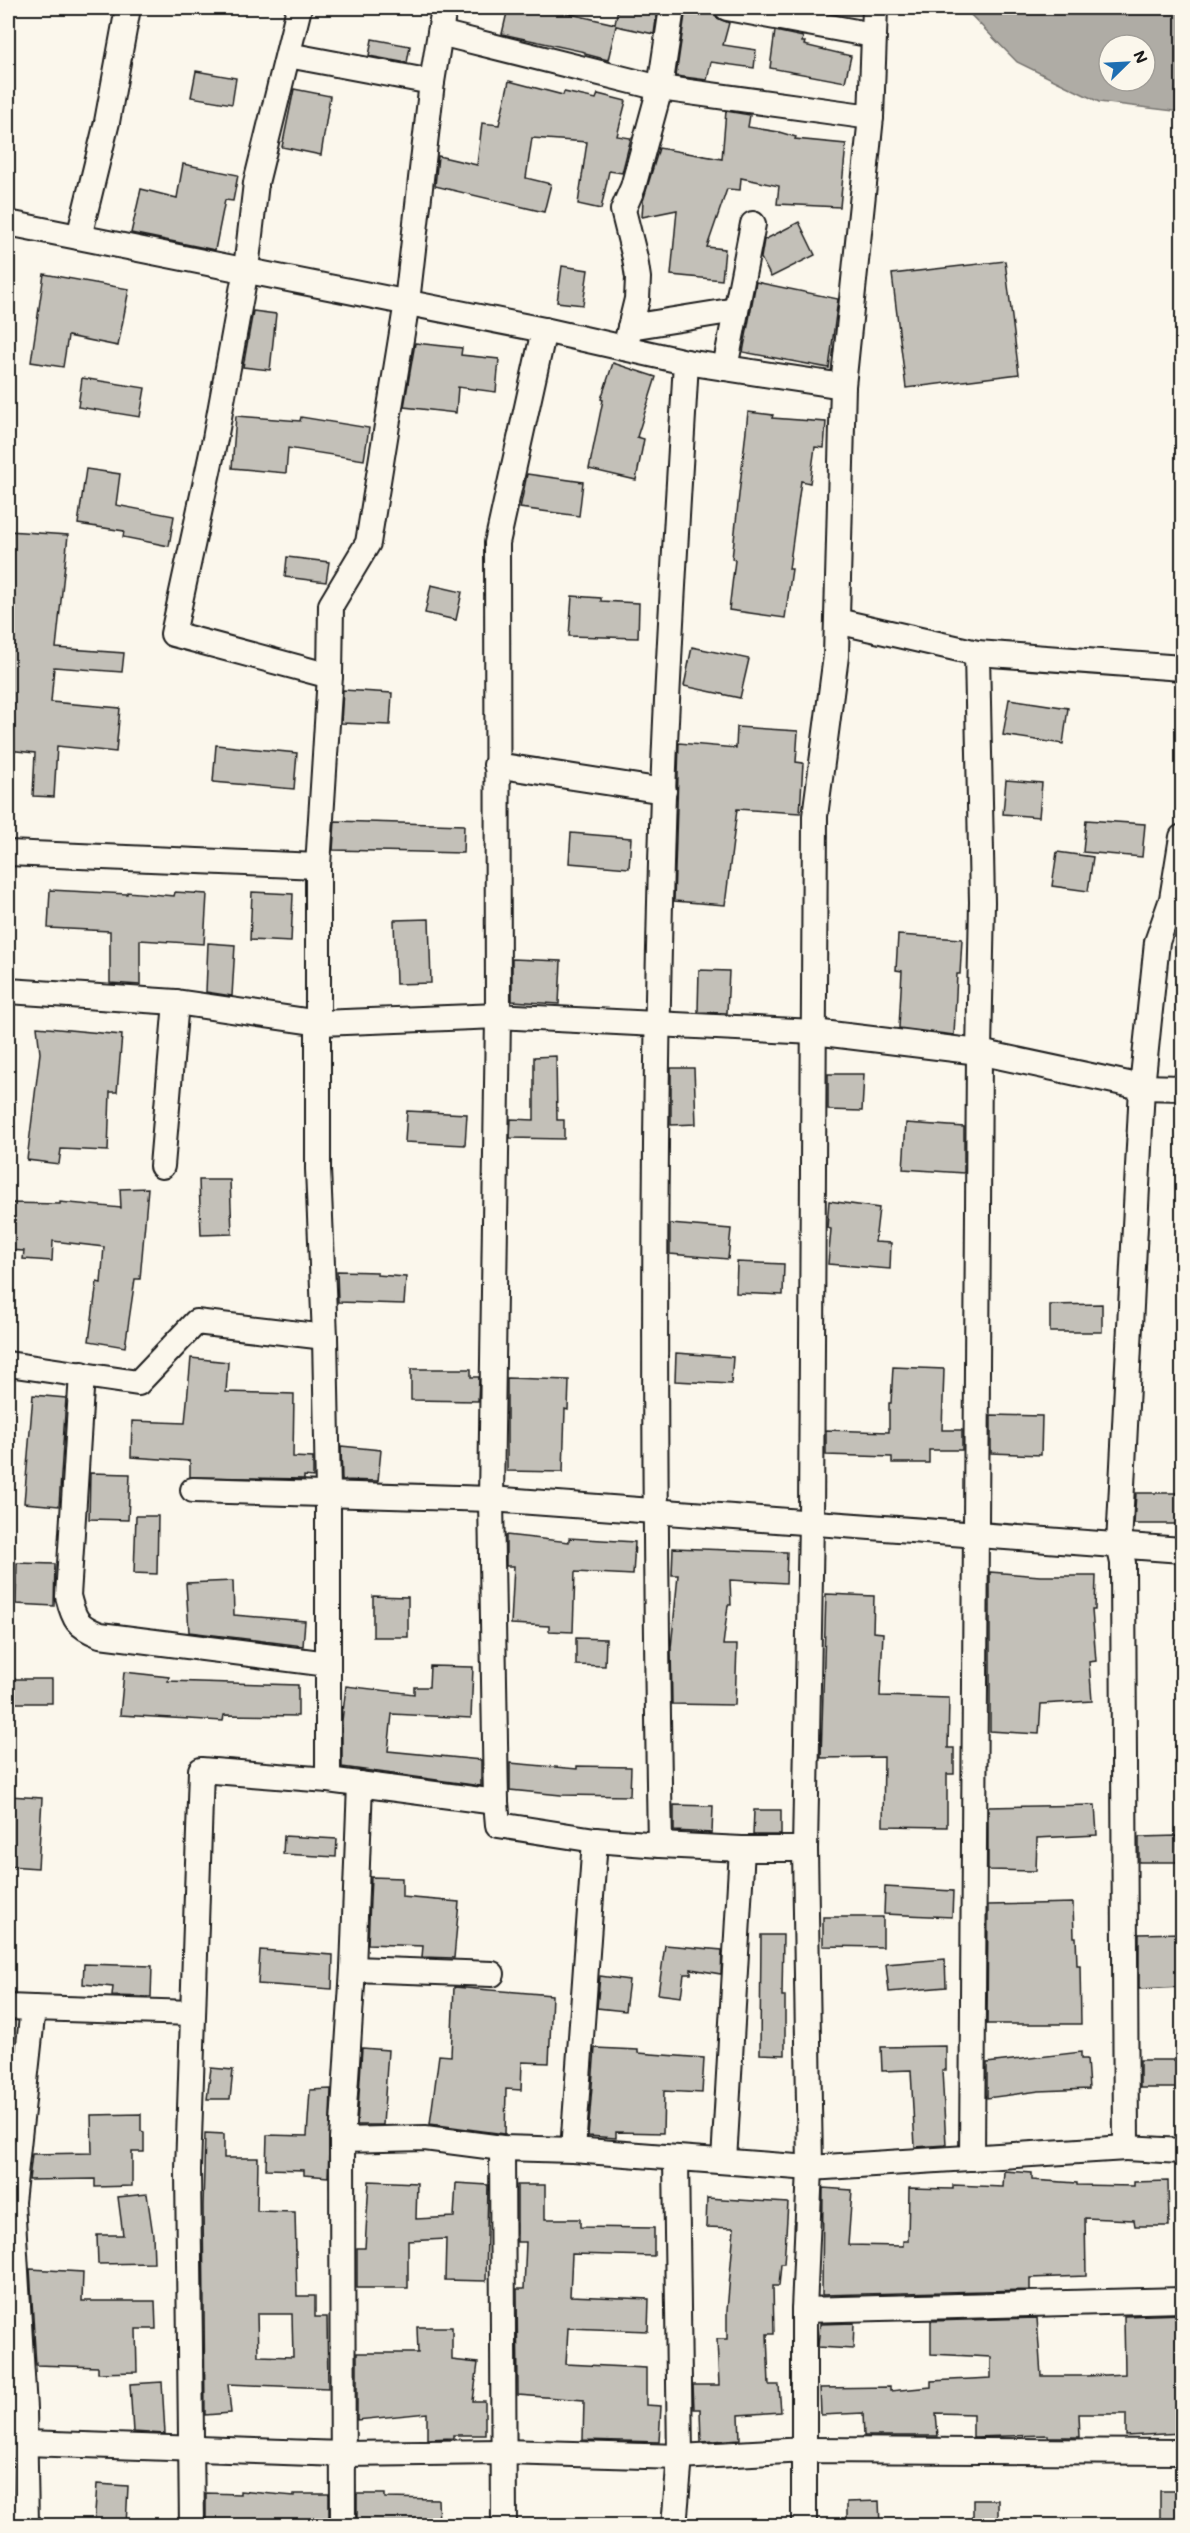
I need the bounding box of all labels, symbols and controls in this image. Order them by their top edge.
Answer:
north arrow [1097,33,1157,93]
text: N [1129,47,1153,67]

